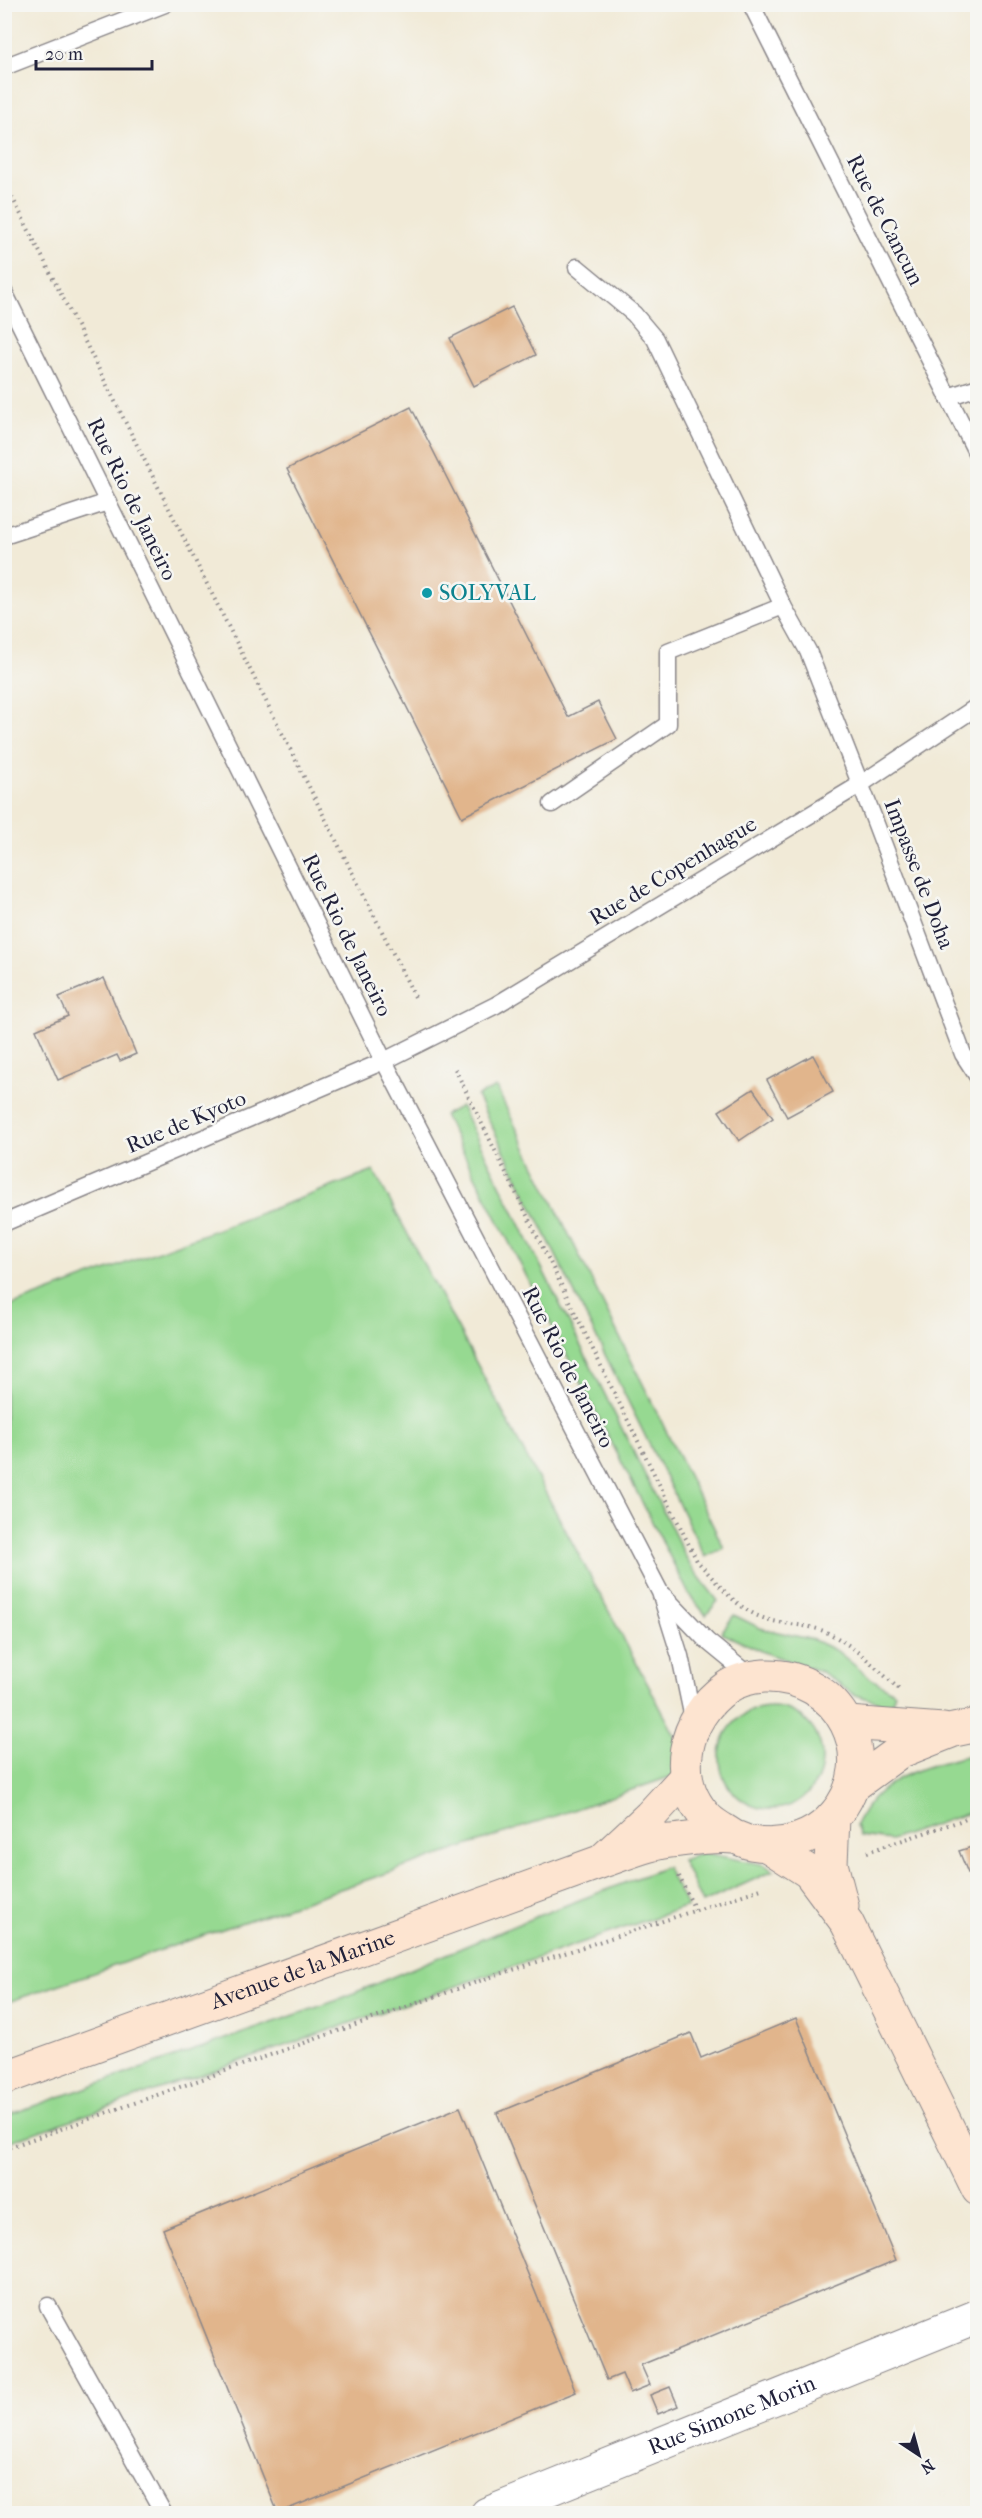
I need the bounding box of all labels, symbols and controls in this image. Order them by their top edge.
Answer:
scale bar [36,33,152,71]
text: 20 m [45,44,83,65]
street label: Rue de Cancun [841,150,929,290]
street label: Rue Rio de Janeiro [81,413,183,585]
place label: SOLYVAL [439,580,536,606]
marker: SOLYVAL [420,586,434,600]
street label: Impasse de Doha [878,795,960,954]
street label: Rue de Copenhague [585,811,761,931]
street label: Rue Rio de Janeiro [296,849,398,1021]
street label: Rue de Kyoto [122,1085,250,1159]
street label: Rue Rio de Janeiro [516,1282,620,1452]
street label: Avenue de la Marine [206,1924,399,2015]
street label: Rue Simone Morin [644,2370,820,2461]
north arrow [889,2425,949,2485]
text: N [916,2455,938,2478]

